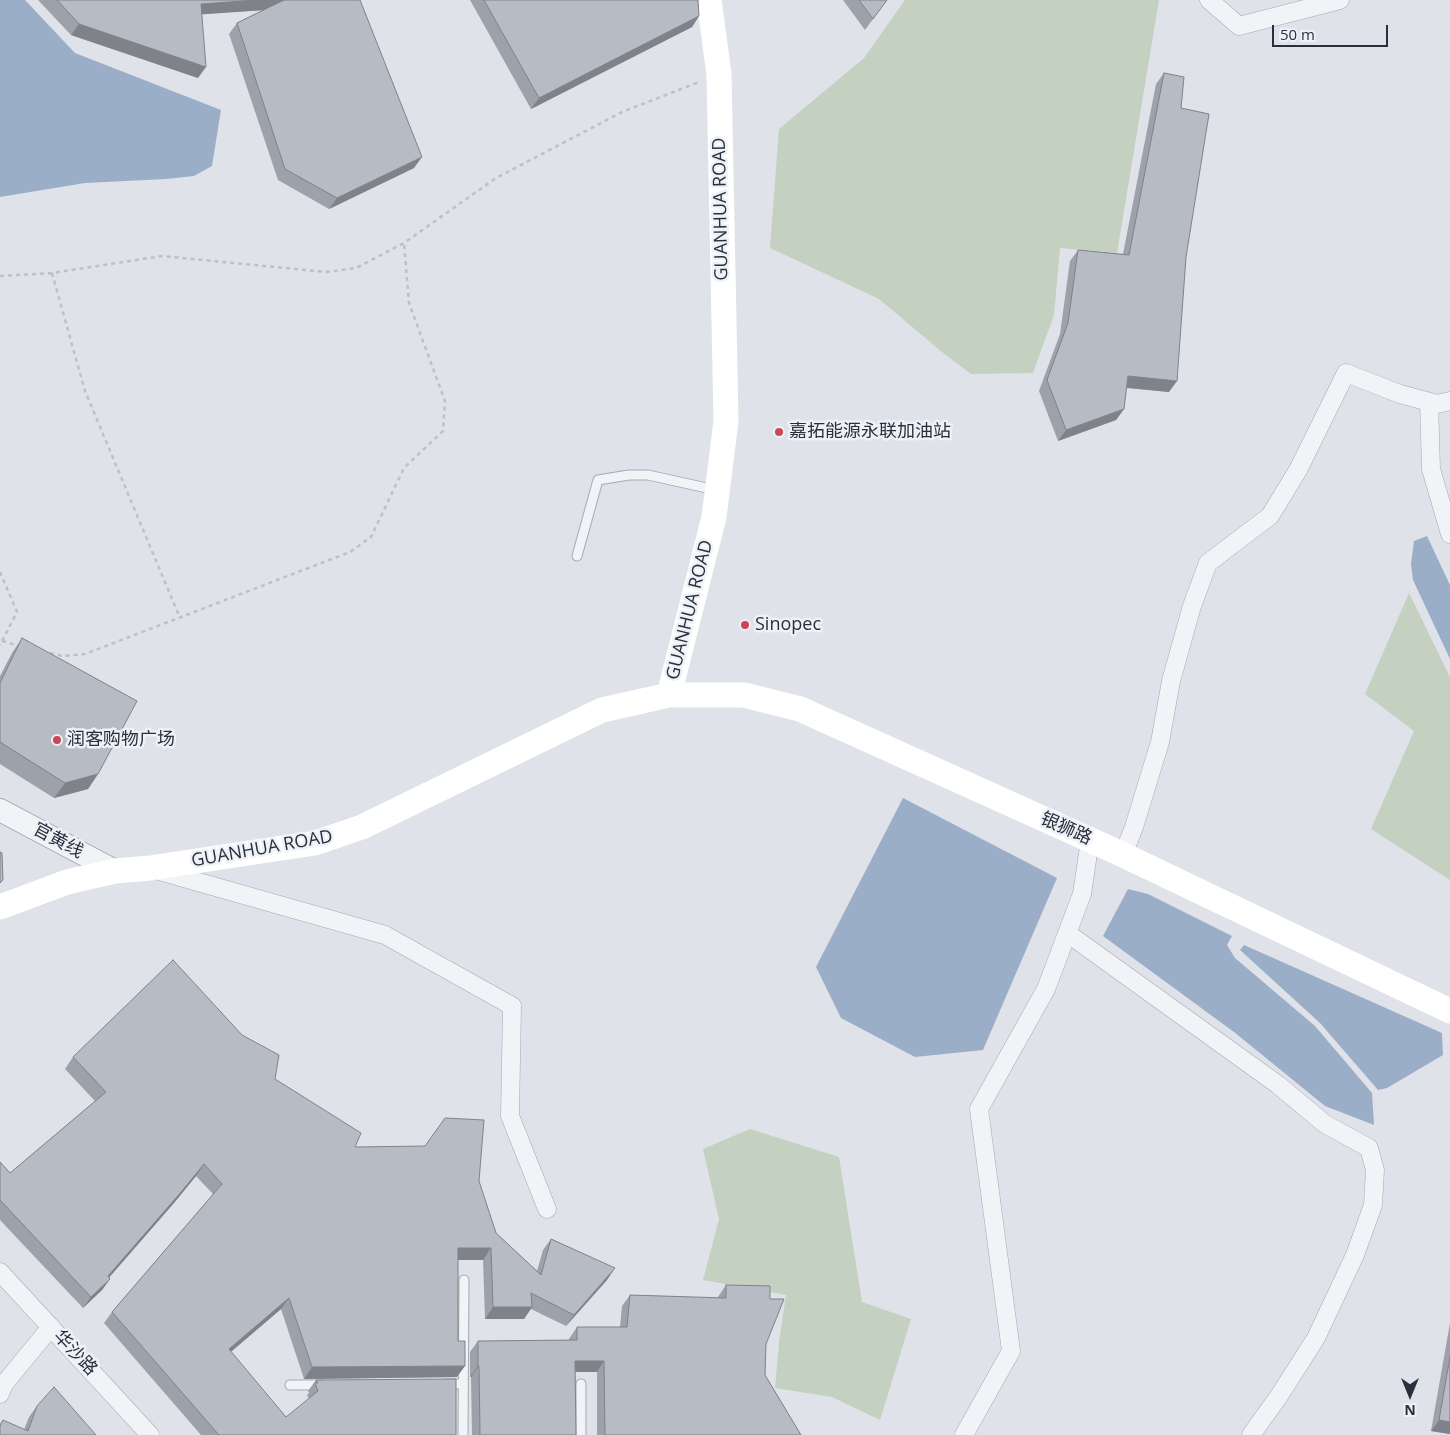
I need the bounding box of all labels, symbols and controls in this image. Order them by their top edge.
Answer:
scale bar [1275,15,1391,47]
text: 50 m [1280,24,1315,44]
street label: GUANHUA ROAD [709,137,733,281]
place label: 嘉拓能源永联加油站 [789,421,951,443]
marker: 嘉拓能源永联加油站 [773,426,785,438]
street label: GUANHUA ROAD [662,538,718,682]
place label: Sinopec [755,614,821,636]
marker: Sinopec [739,619,751,631]
place label: 润客购物广场 [67,729,175,751]
marker: 润客购物广场 [51,734,63,746]
street label: 银狮路 [1037,808,1095,850]
street label: 官黄线 [29,819,87,863]
street label: GUANHUA ROAD [190,826,334,872]
street label: 华沙路 [49,1326,101,1380]
north arrow [1385,1370,1435,1420]
text: N [1404,1401,1416,1420]

